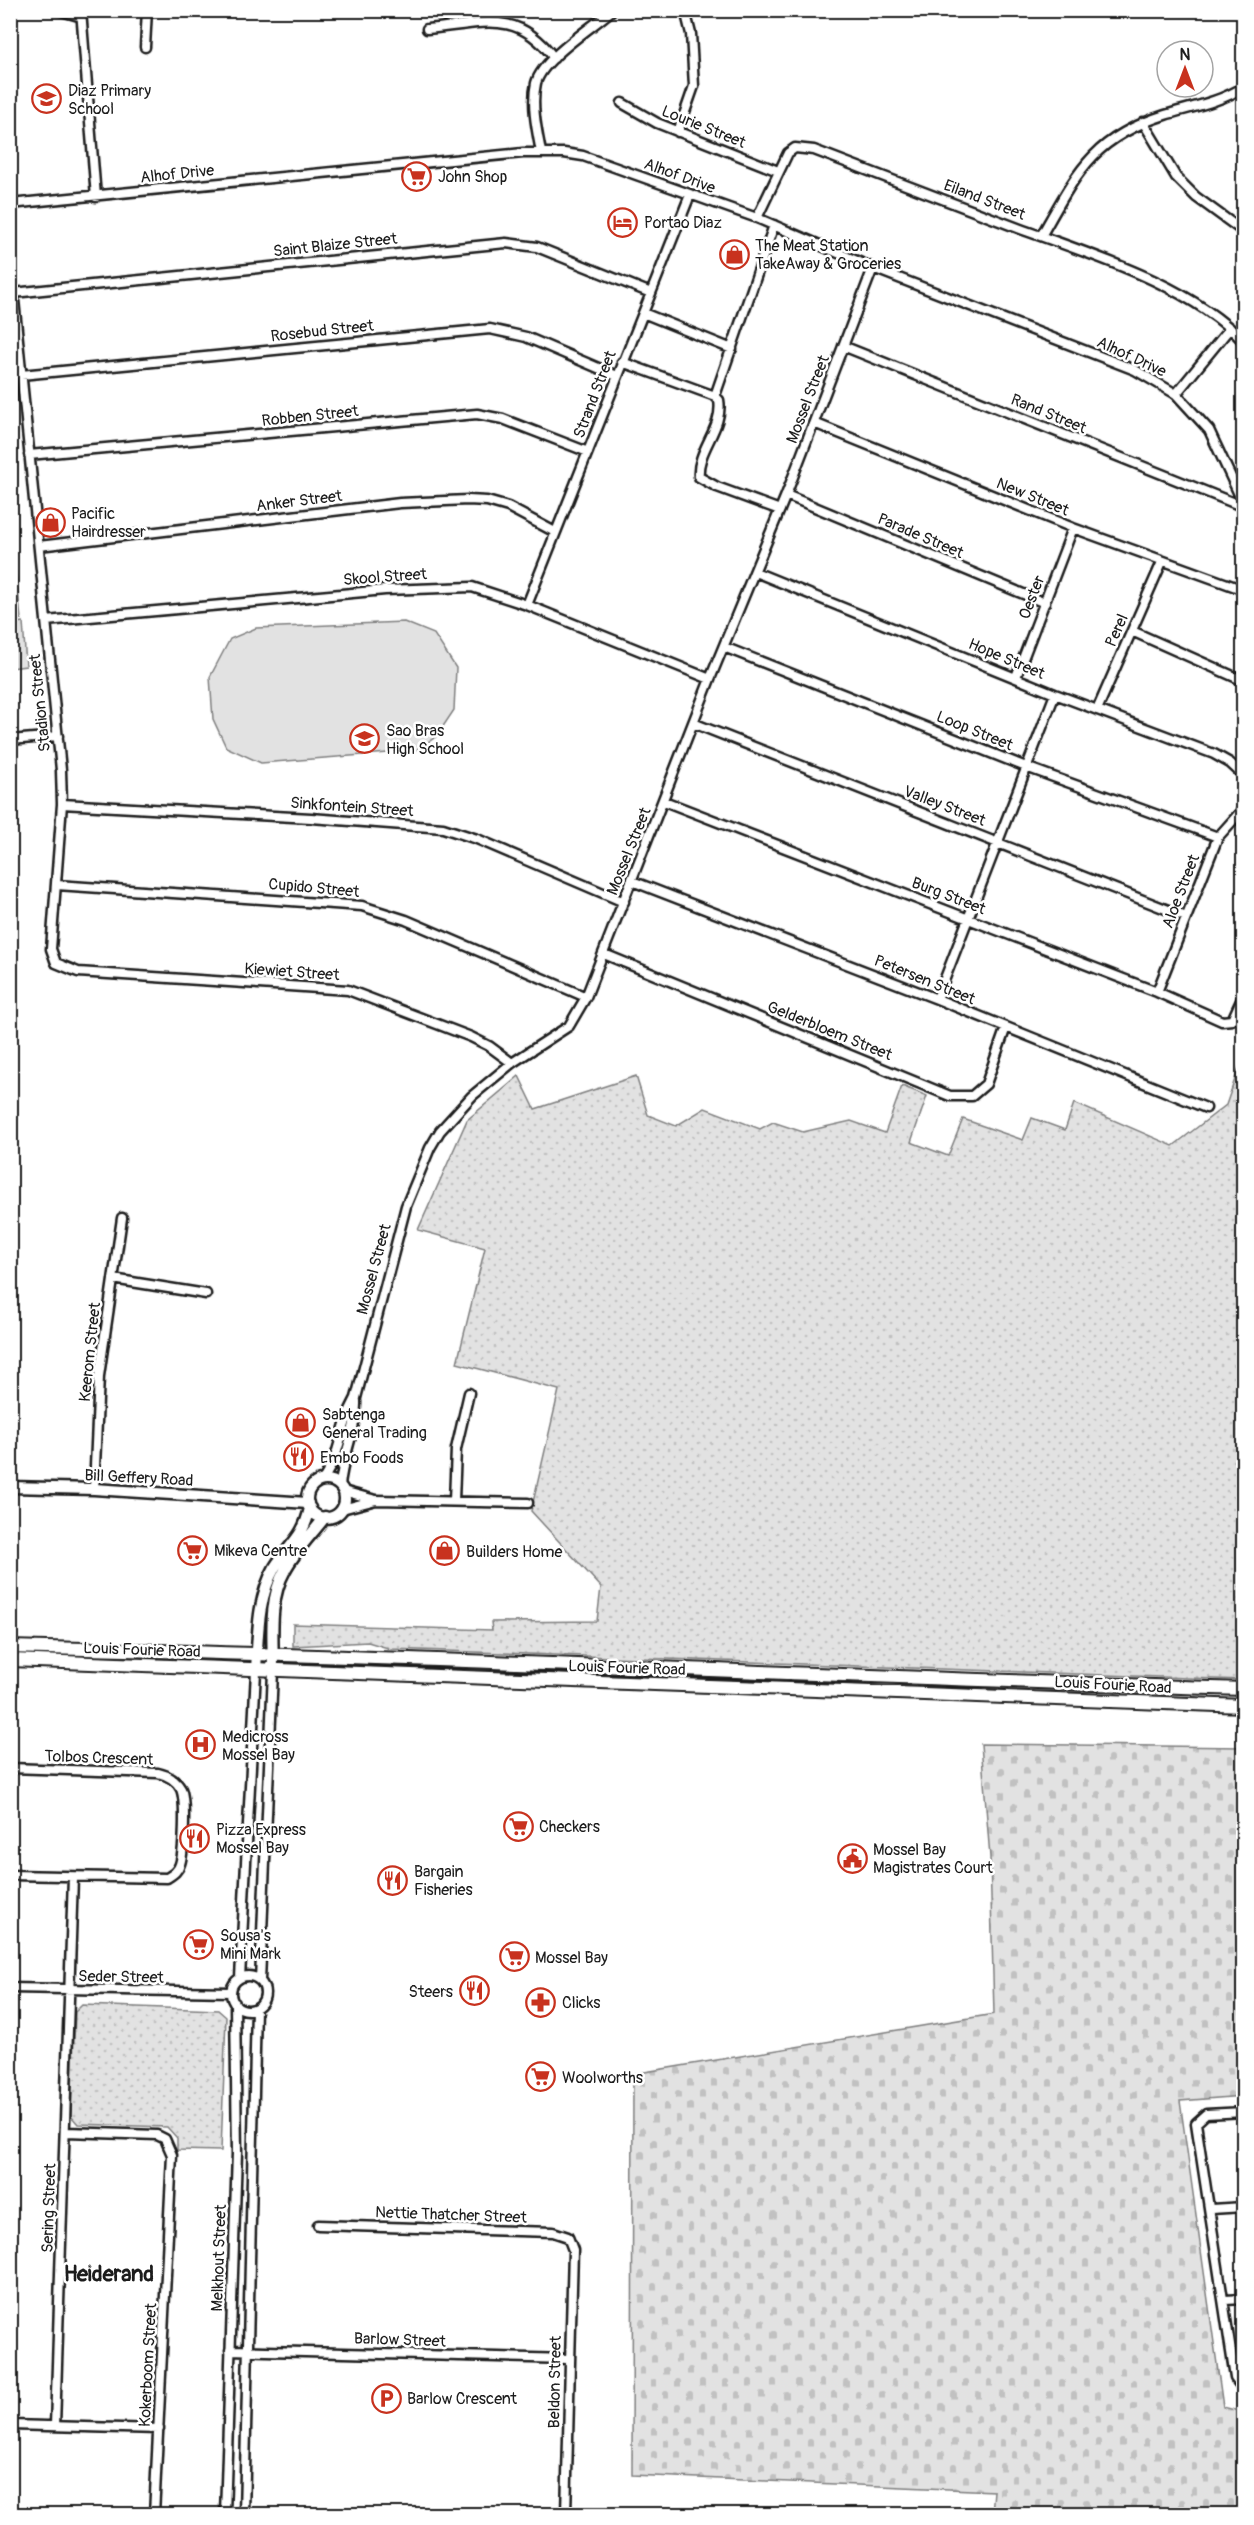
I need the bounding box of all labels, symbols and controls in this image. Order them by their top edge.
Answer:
north arrow [1155,39,1215,99]
text: N [1180,45,1191,65]
place label: Diaz Primary School [68,81,151,119]
school or university icon: Diaz Primary School [31,83,63,115]
street label: Lourie Street [659,101,749,153]
street label: Alhof Drive [641,154,718,198]
street label: Alhof Drive [139,160,215,188]
supermarket icon: John Shop [401,160,433,192]
place label: John Shop [438,167,507,187]
street label: Eiland Street [941,175,1029,225]
hotel icon: Portao Diaz [607,206,639,238]
place label: Portao Diaz [644,213,722,233]
street label: Saint Blaize Street [272,228,399,261]
place label: The Meat Station TakeAway & Groceries [755,236,901,274]
shop icon: The Meat Station TakeAway & Groceries [718,238,750,270]
street label: Rosebud Street [270,316,375,346]
street label: Alhof Drive [1094,332,1170,382]
street label: Strand Street [569,347,621,441]
street label: Mossel Street [782,352,834,446]
street label: Rand Street [1008,390,1090,438]
street label: Robben Street [261,401,360,431]
street label: New Street [993,473,1072,521]
street label: Anker Street [255,486,344,516]
place label: Pacific Hairdresser [71,504,146,542]
shop icon: Pacific Hairdresser [34,506,66,538]
street label: Parade Street [875,509,967,563]
street label: Skool Street [343,564,428,590]
street label: Oester [1014,572,1049,622]
street label: Perel [1101,611,1133,650]
street label: Hope Street [965,634,1048,684]
street label: Stadion Street [25,652,55,753]
street label: Loop Street [933,707,1016,756]
place label: Sao Bras High School [386,721,464,759]
school or university icon: Sao Bras High School [349,723,381,755]
street label: Valley Street [901,781,989,831]
street label: Sinkfontein Street [290,793,415,821]
street label: Mossel Street [602,804,656,898]
street label: Aloe Street [1158,851,1204,931]
street label: Burg Street [909,873,989,919]
street label: Cupido Street [268,874,361,902]
street label: Petersen Street [871,951,979,1010]
street label: Kiewiet Street [244,959,341,985]
street label: Gelderbloem Street [764,997,896,1065]
street label: Mossel Street [352,1221,396,1317]
street label: Keerom Street [75,1301,105,1403]
place label: Sabtenga General Trading [322,1405,427,1443]
shop icon: Sabtenga General Trading [285,1407,317,1439]
restaurant icon: Embo Foods [283,1441,315,1473]
place label: Embo Foods [320,1448,403,1468]
street label: Bill Geffery Road [84,1465,194,1491]
supermarket icon: Mikeva Centre [177,1534,209,1566]
shop icon: Builders Home [429,1535,461,1567]
place label: Mikeva Centre [214,1541,307,1561]
place label: Builders Home [466,1542,562,1562]
street label: Louis Fourie Road [83,1638,201,1662]
street label: Louis Fourie Road [568,1656,686,1680]
street label: Louis Fourie Road [1054,1672,1172,1698]
place label: Medicross Mossel Bay [222,1727,295,1765]
hospital icon: Medicross Mossel Bay [185,1729,217,1761]
street label: Tolbos Crescent [44,1746,154,1770]
supermarket icon: Checkers [502,1810,534,1842]
place label: Checkers [539,1817,600,1837]
place label: Pizza Express Mossel Bay [216,1820,306,1858]
restaurant icon: Pizza Express Mossel Bay [179,1822,211,1854]
place label: Mossel Bay Magistrates Court [873,1840,993,1878]
public building icon: Mossel Bay Magistrates Court [836,1842,868,1874]
place label: Bargain Fisheries [414,1862,473,1900]
restaurant icon: Bargain Fisheries [377,1864,409,1896]
place label: Sousa's Mini Mark [220,1926,281,1964]
supermarket icon: Sousa's Mini Mark [183,1928,215,1960]
supermarket icon: Mossel Bay [498,1941,530,1973]
place label: Mossel Bay [535,1948,608,1968]
street label: Seder Street [78,1966,165,1988]
restaurant icon: Steers [458,1975,490,2007]
place label: Steers [409,1982,453,2002]
pharmacy icon: Clicks [525,1986,557,2018]
place label: Clicks [562,1993,600,2013]
supermarket icon: Woolworths [525,2061,557,2093]
place label: Woolworths [562,2068,643,2088]
street label: Sering Street [37,2162,61,2253]
street label: Nettie Thatcher Street [375,2202,528,2228]
street label: Melkhout Street [207,2204,231,2312]
district label: Heiderand [64,2260,154,2288]
street label: Kokerboom Street [135,2302,161,2428]
street label: Barlow Street [354,2328,447,2352]
street label: Beldon Street [544,2335,566,2428]
parking icon: Barlow Crescent [370,2382,402,2414]
place label: Barlow Crescent [407,2389,518,2409]

